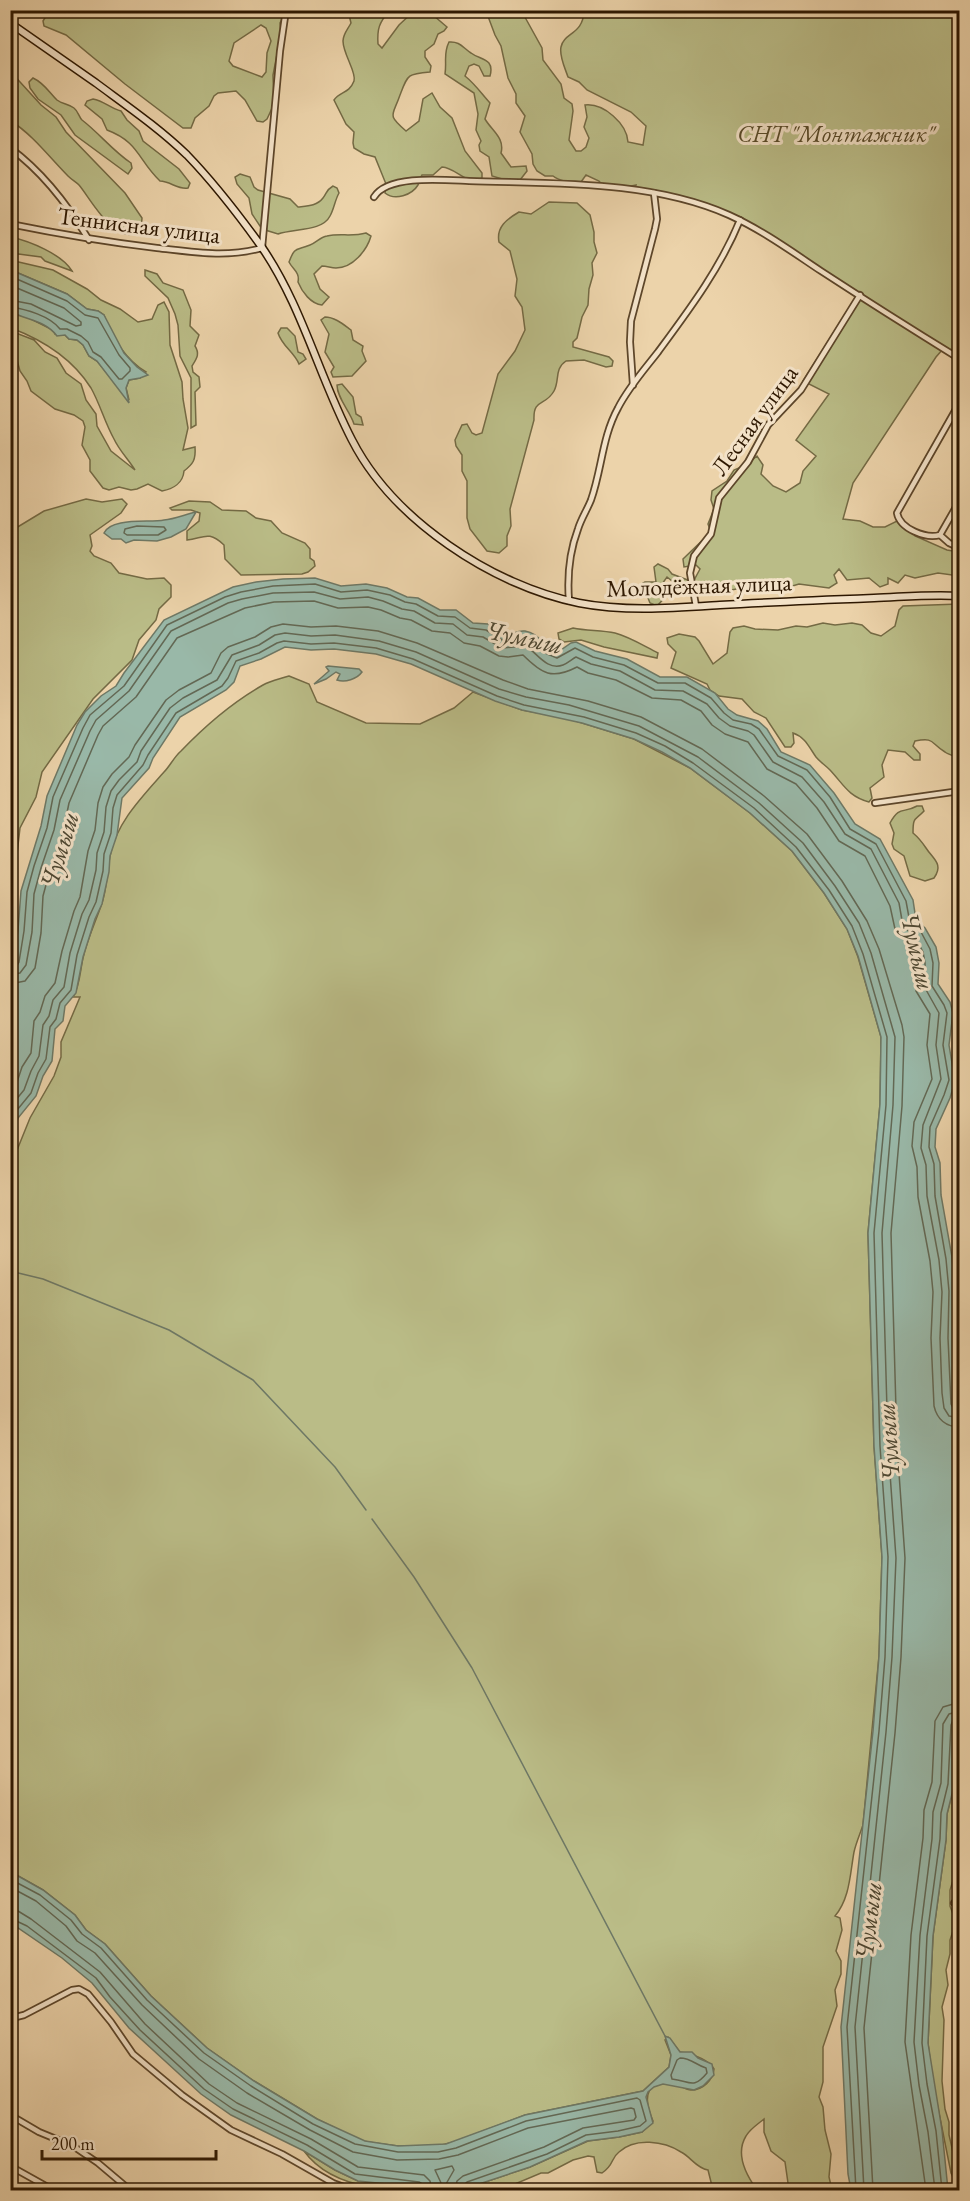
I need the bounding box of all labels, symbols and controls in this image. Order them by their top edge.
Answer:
park label: СНТ "Монтажник" [737,118,937,149]
street label: Теннисная улица [56,200,223,250]
street label: Лесная улица [703,358,805,481]
street label: Молодёжная улица [606,566,793,604]
water label: Чумыш [482,612,566,662]
water label: Чумыш [31,807,87,893]
water label: Чумыш [893,909,943,993]
water label: Чумыш [868,1402,908,1482]
water label: Чумыш [846,1880,890,1962]
scale bar [42,2123,216,2161]
text: 200 m [51,2132,95,2155]

